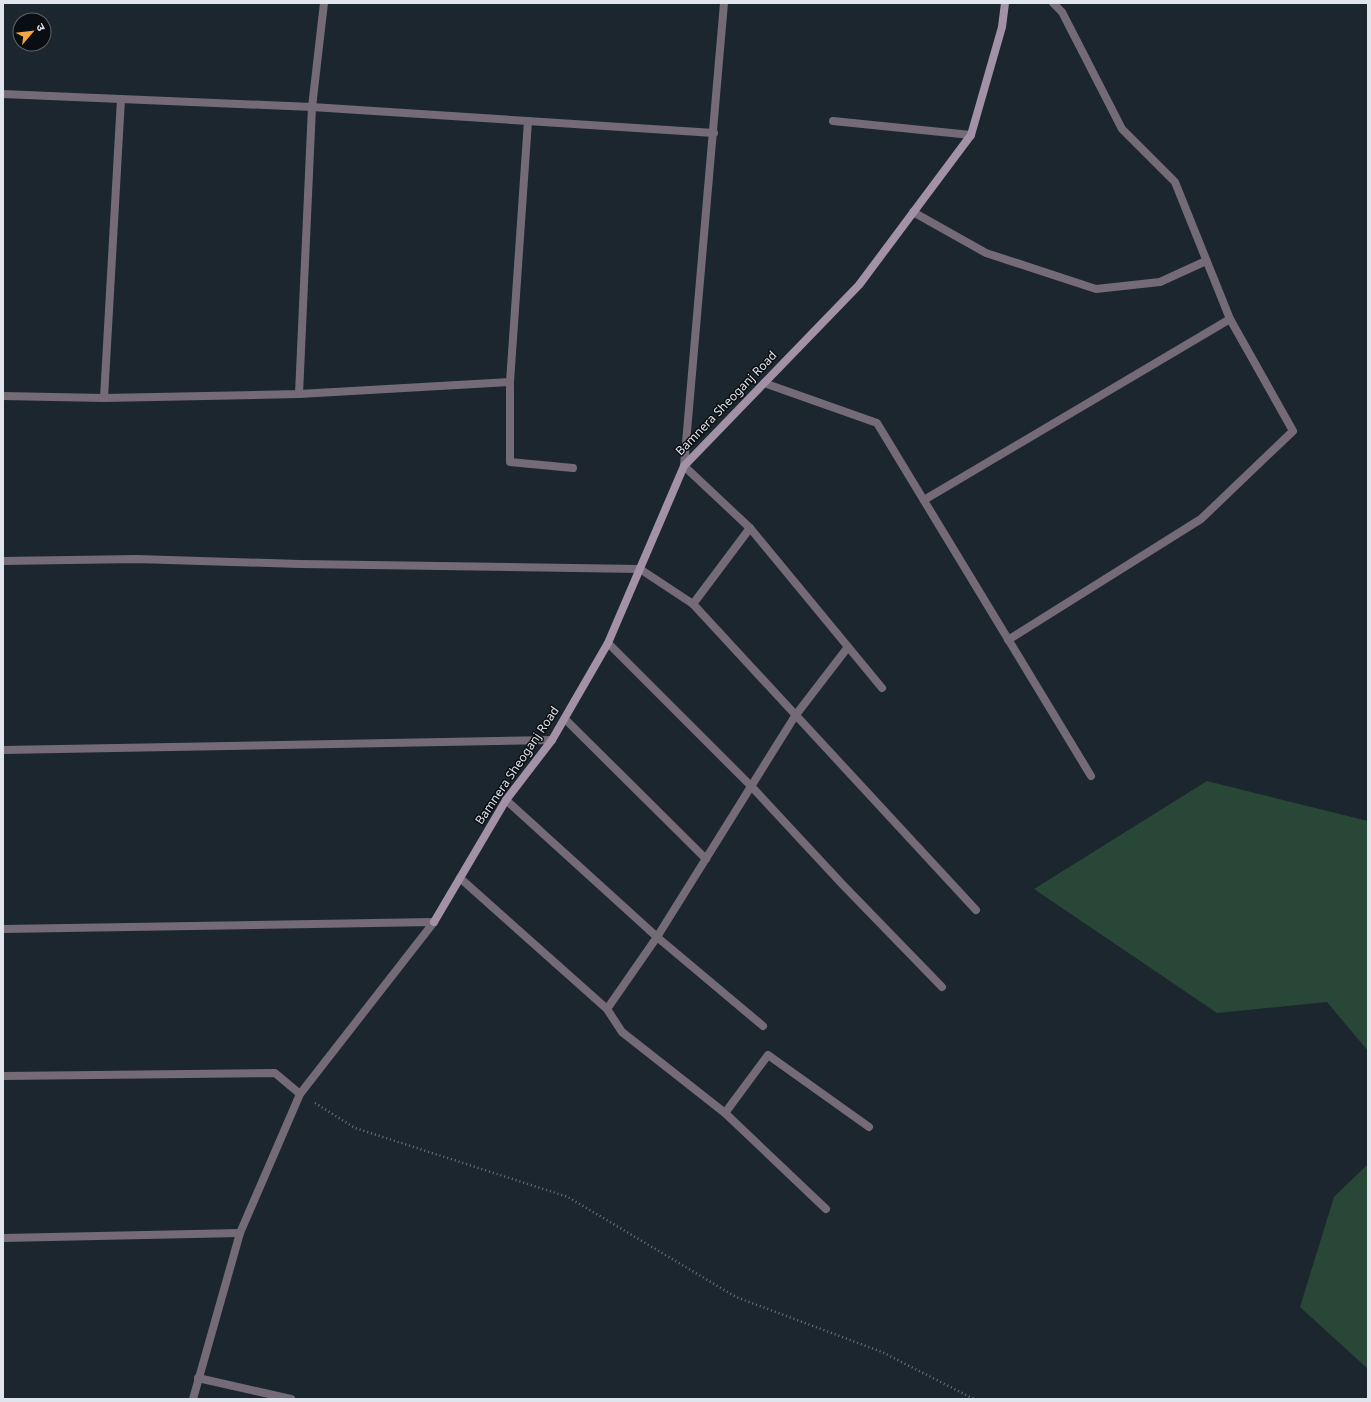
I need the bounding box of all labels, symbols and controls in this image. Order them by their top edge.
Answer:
north arrow [12,12,52,52]
text: उ [32,22,48,34]
street label: Bamnera Sheoganj Road [673,348,781,460]
street label: Bamnera Sheoganj Road [472,704,564,828]

